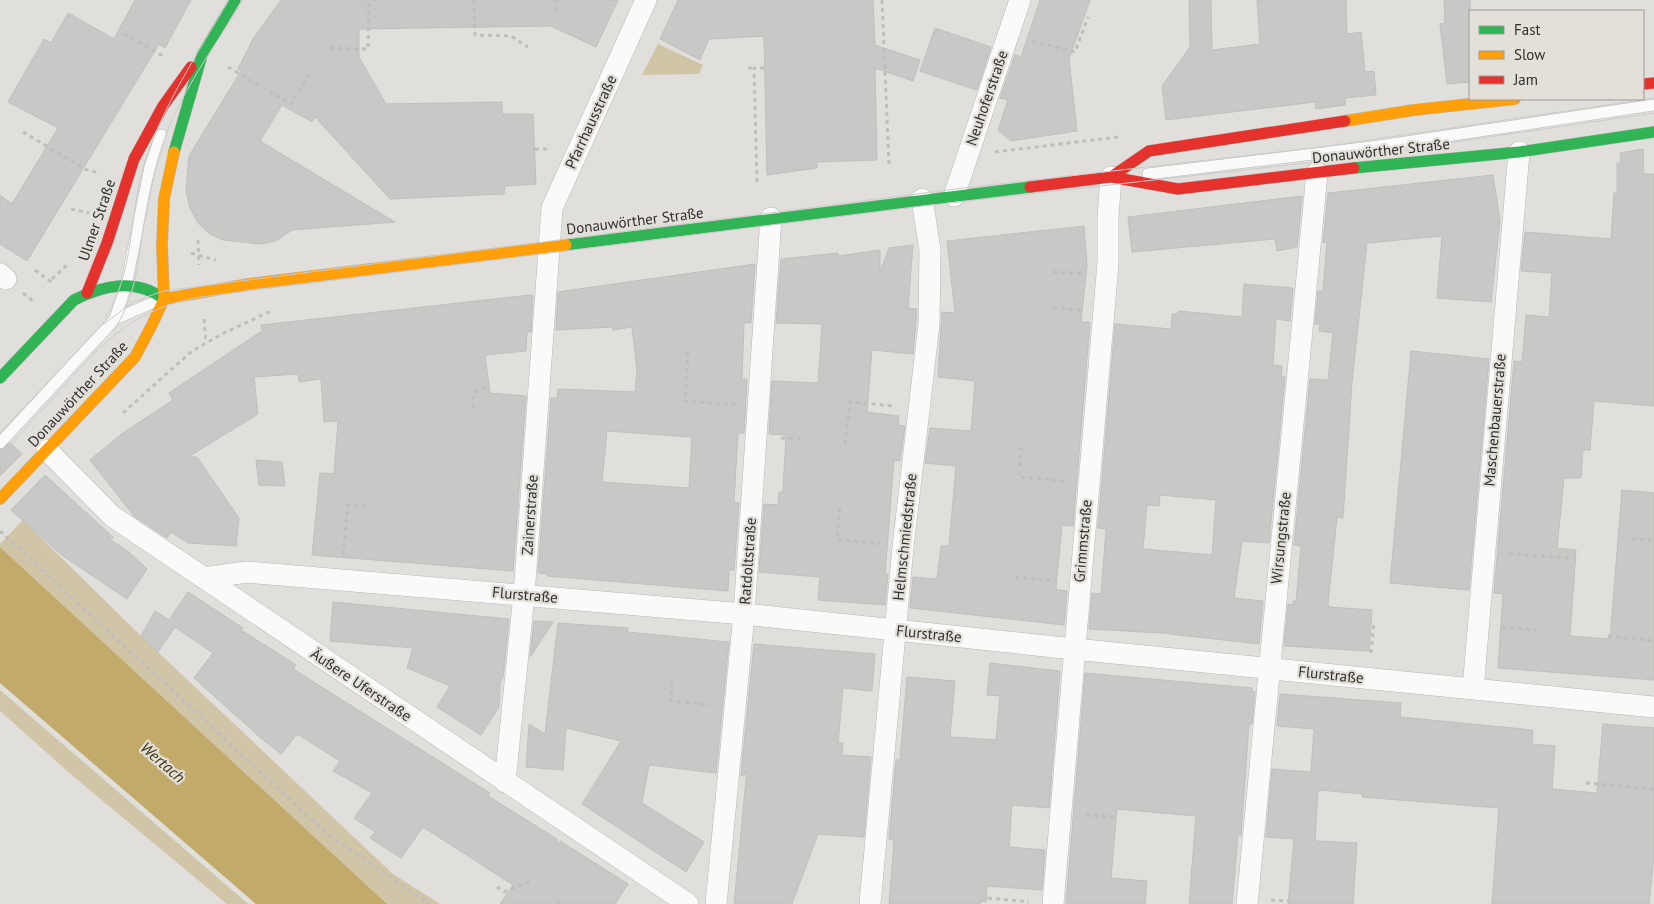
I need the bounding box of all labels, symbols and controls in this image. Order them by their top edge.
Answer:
legend [1469,10,1644,100]
text: Fast [1514,20,1541,39]
text: Slow [1514,45,1545,64]
street label: Neuhoferstraße [961,48,1012,148]
text: Jam [1513,70,1538,89]
street label: Pfarrhausstraße [561,72,621,172]
street label: Donauwörther Straße [1311,134,1451,167]
street label: Ulmer Straße [74,176,119,263]
street label: Donauwörther Straße [565,203,705,238]
street label: Donauwörther Straße [24,337,132,451]
street label: Maschenbauerstraße [1479,353,1510,487]
street label: Helmschmiedstraße [888,472,921,602]
street label: Zainerstraße [517,474,542,556]
street label: Wirsungstraße [1266,491,1295,585]
street label: Grimmstraße [1069,499,1096,583]
street label: Ratdoltstraße [735,517,760,605]
street label: Flurstraße [491,582,559,607]
street label: Flurstraße [895,621,963,646]
street label: Äußere Uferstraße [307,644,415,725]
street label: Flurstraße [1297,662,1365,687]
water label: Wertach [137,737,189,787]

